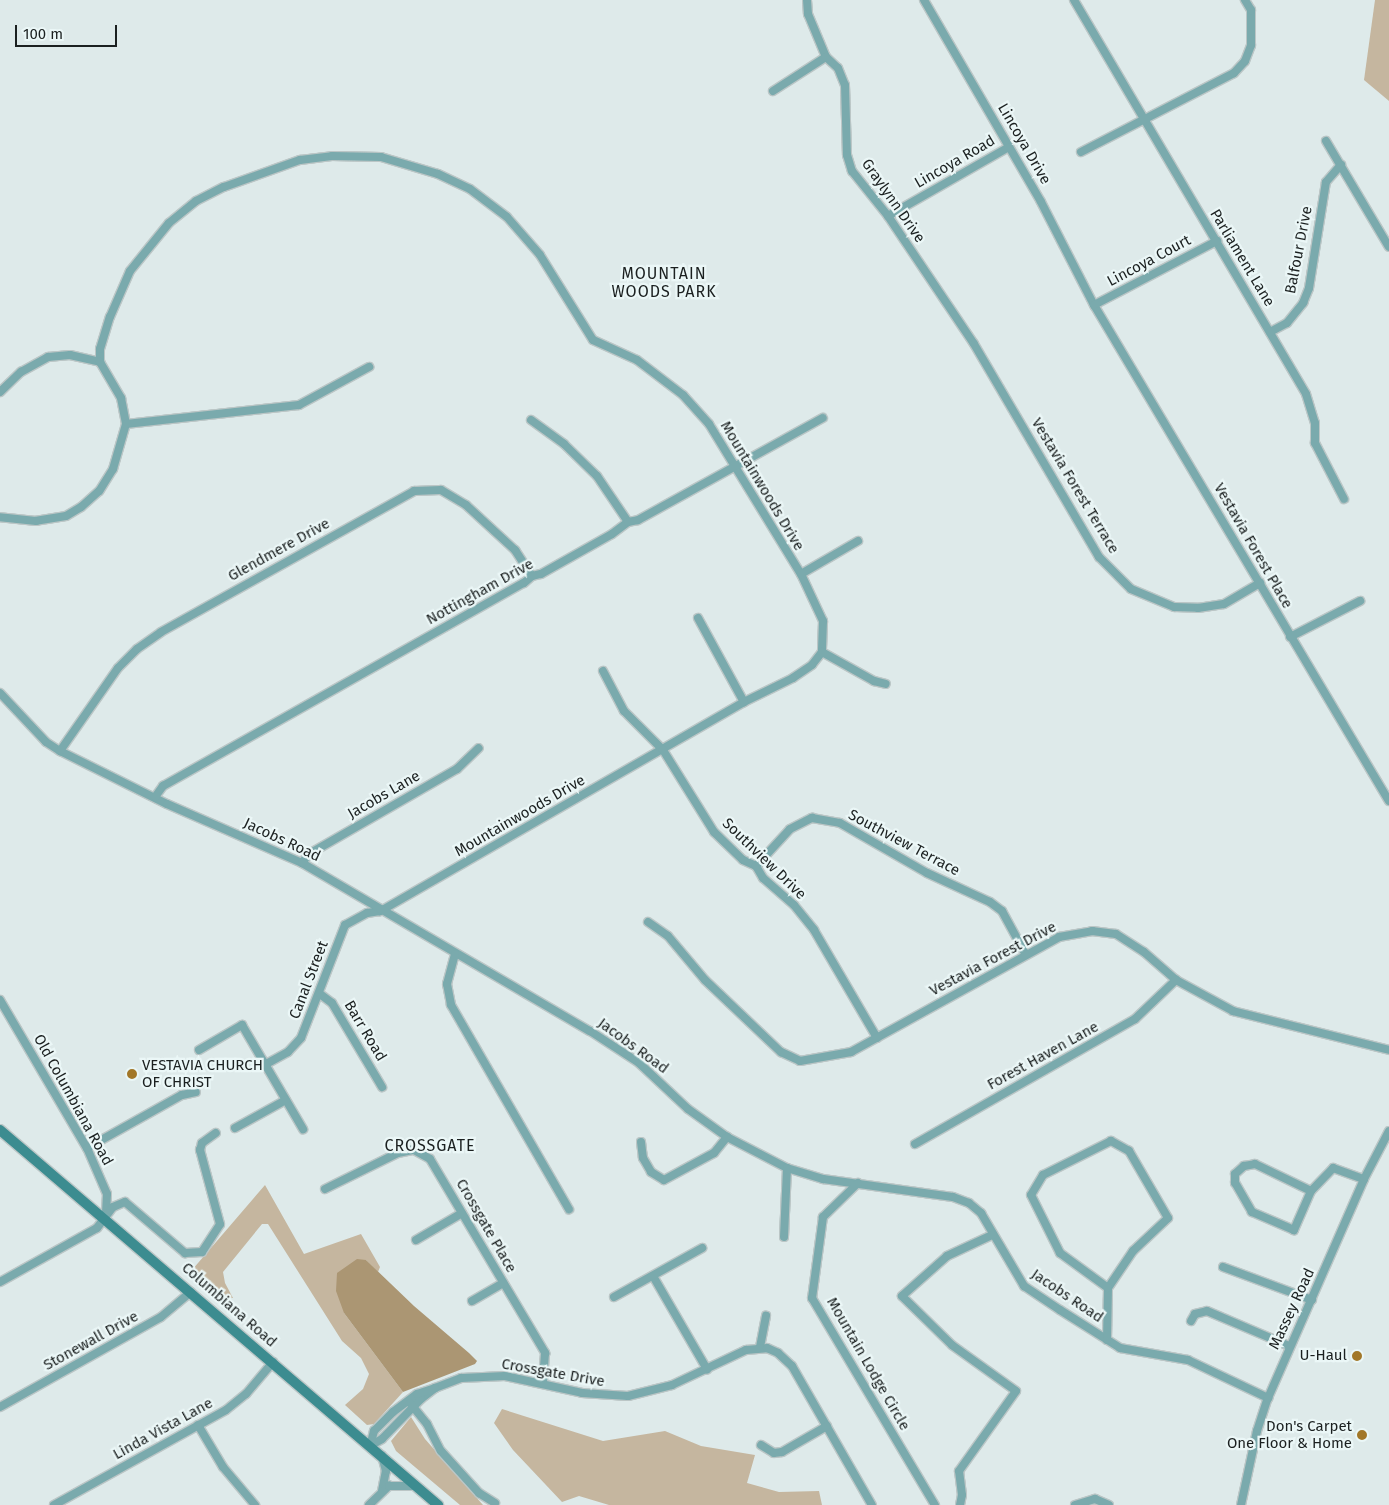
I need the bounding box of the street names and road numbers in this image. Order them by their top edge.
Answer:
street label: Lincoya Drive [994,100,1054,188]
street label: Lincoya Road [912,132,998,192]
street label: Graylynn Drive [857,156,929,246]
street label: Balfour Drive [1282,205,1316,295]
street label: Parliament Lane [1206,206,1278,310]
street label: Lincoya Court [1104,231,1194,291]
street label: Vestavia Forest Terrace [1027,415,1123,557]
street label: Mountainwoods Drive [716,418,808,554]
street label: Vestavia Forest Place [1210,480,1296,612]
street label: Glendmere Drive [225,515,333,585]
street label: Nottingham Drive [423,555,537,629]
street label: Jacobs Lane [345,767,423,823]
street label: Mountainwoods Drive [451,771,589,861]
street label: Southview Terrace [845,806,963,880]
street label: Jacobs Road [241,814,323,866]
street label: Southview Drive [718,815,810,903]
street label: Vestavia Forest Drive [927,918,1059,1000]
street label: Canal Street [286,938,332,1022]
street label: Barr Road [340,997,390,1065]
street label: Jacobs Road [594,1014,672,1078]
street label: Forest Haven Lane [984,1018,1102,1094]
street label: Old Columbiana Road [29,1031,117,1169]
street label: Crossgate Place [452,1176,520,1276]
street label: Columbiana Road [178,1259,280,1351]
street label: Jacobs Road [1028,1265,1106,1327]
street label: Massey Road [1265,1266,1319,1352]
street label: Mountain Lodge Circle [823,1294,913,1434]
street label: Stonewall Drive [40,1308,142,1374]
street label: Crossgate Drive [500,1355,606,1391]
street label: Linda Vista Lane [110,1394,216,1464]

